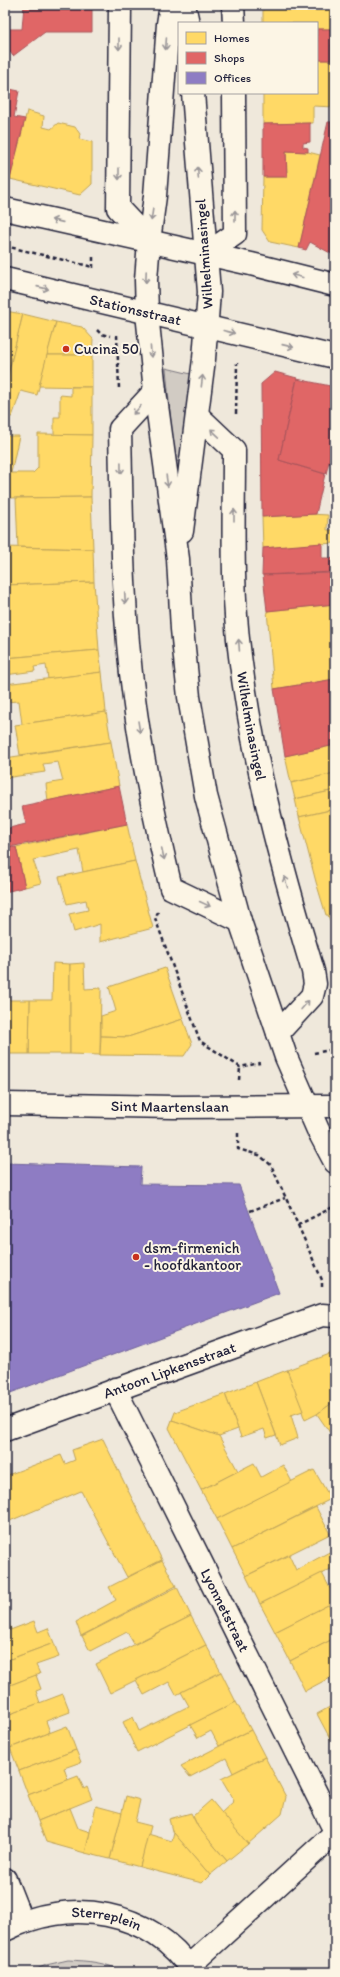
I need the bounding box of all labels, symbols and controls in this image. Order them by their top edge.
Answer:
legend [178,22,318,94]
text: Homes [214,31,250,45]
one-way arrow [116,37,123,50]
one-way arrow [163,37,170,50]
text: Shops [214,51,245,65]
text: Offices [214,71,251,85]
one-way arrow [115,167,123,180]
one-way arrow [195,167,202,180]
street label: Wilhelminasingel [191,198,217,310]
one-way arrow [148,208,156,221]
one-way arrow [231,210,239,223]
one-way arrow [51,217,64,224]
one-way arrow [143,270,150,283]
one-way arrow [291,272,304,279]
one-way arrow [36,285,49,293]
street label: Stationsstraat [88,290,183,329]
one-way arrow [222,329,235,337]
place label: Cucina 50 [74,340,139,358]
one-way arrow [281,343,294,351]
marker: Cucina 50 [61,344,71,354]
one-way arrow [147,345,154,358]
one-way arrow [198,375,206,388]
one-way arrow [133,405,142,415]
one-way arrow [211,429,221,438]
one-way arrow [117,461,125,474]
one-way arrow [163,474,171,487]
one-way arrow [230,509,238,522]
one-way arrow [122,591,129,604]
one-way arrow [235,639,242,652]
street label: Wilhelminasingel [233,670,271,783]
one-way arrow [135,720,143,733]
one-way arrow [160,848,167,861]
one-way arrow [282,876,290,889]
one-way arrow [199,901,211,908]
one-way arrow [300,999,309,1010]
street label: Sint Maartenslaan [111,1097,229,1116]
place label: dsm-firmenich - hoofdkantoor [144,1239,241,1274]
marker: dsm-firmenich - hoofdkantoor [131,1252,141,1262]
street label: Antoon Lipkensstraat [101,1338,238,1403]
street label: Lyonnetstraat [197,1565,254,1655]
street label: Sterreplein [71,1903,145,1935]

